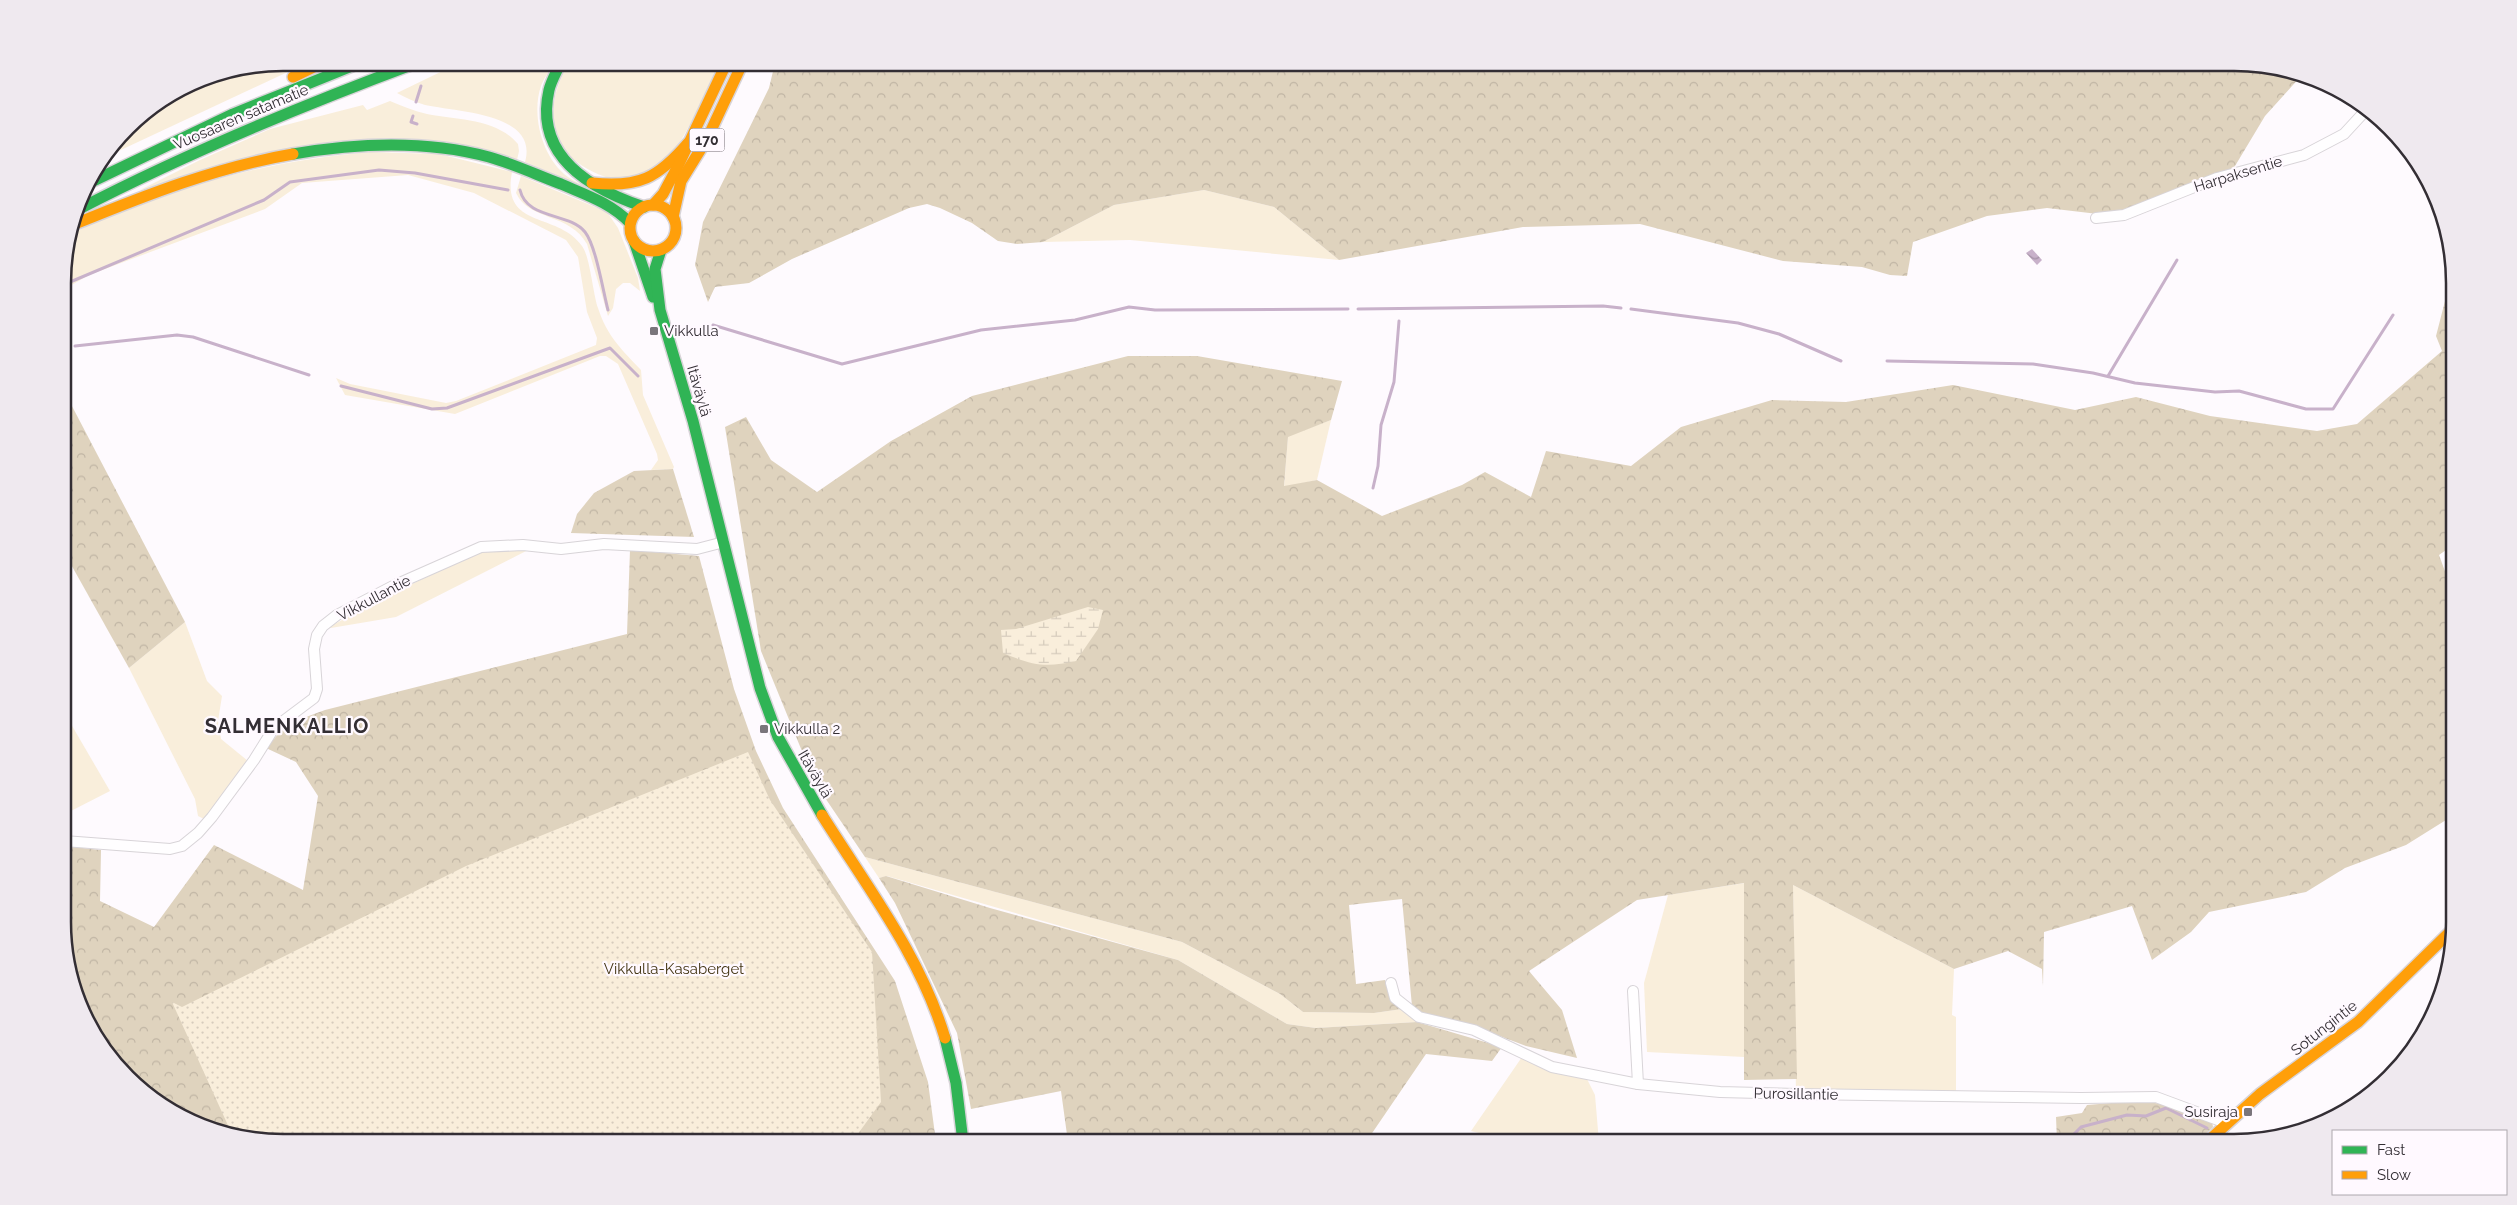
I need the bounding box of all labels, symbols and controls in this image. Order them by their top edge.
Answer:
street label: Vuosaaren satamatie [171,80,311,154]
road number: 170 [690,128,724,152]
street label: Harpaksentie [2192,152,2285,196]
place label: Vikkulla [664,322,719,340]
marker: Vikkulla [648,325,660,337]
street label: Itäväylä [683,363,715,419]
street label: Vikkullantie [334,571,414,625]
district label: SALMENKALLIO [205,714,369,738]
place label: Vikkulla 2 [774,720,840,738]
marker: Vikkulla 2 [758,723,770,735]
street label: Itäväylä [794,747,836,801]
park label: Vikkulla-Kasaberget [604,960,744,978]
street label: Sotungintie [2287,996,2361,1059]
street label: Purosillantie [1753,1084,1839,1104]
place label: Susiraja [2185,1103,2238,1121]
marker: Susiraja [2242,1106,2254,1118]
legend [2332,1130,2507,1195]
text: Fast [2377,1141,2405,1159]
text: Slow [2377,1166,2411,1184]

